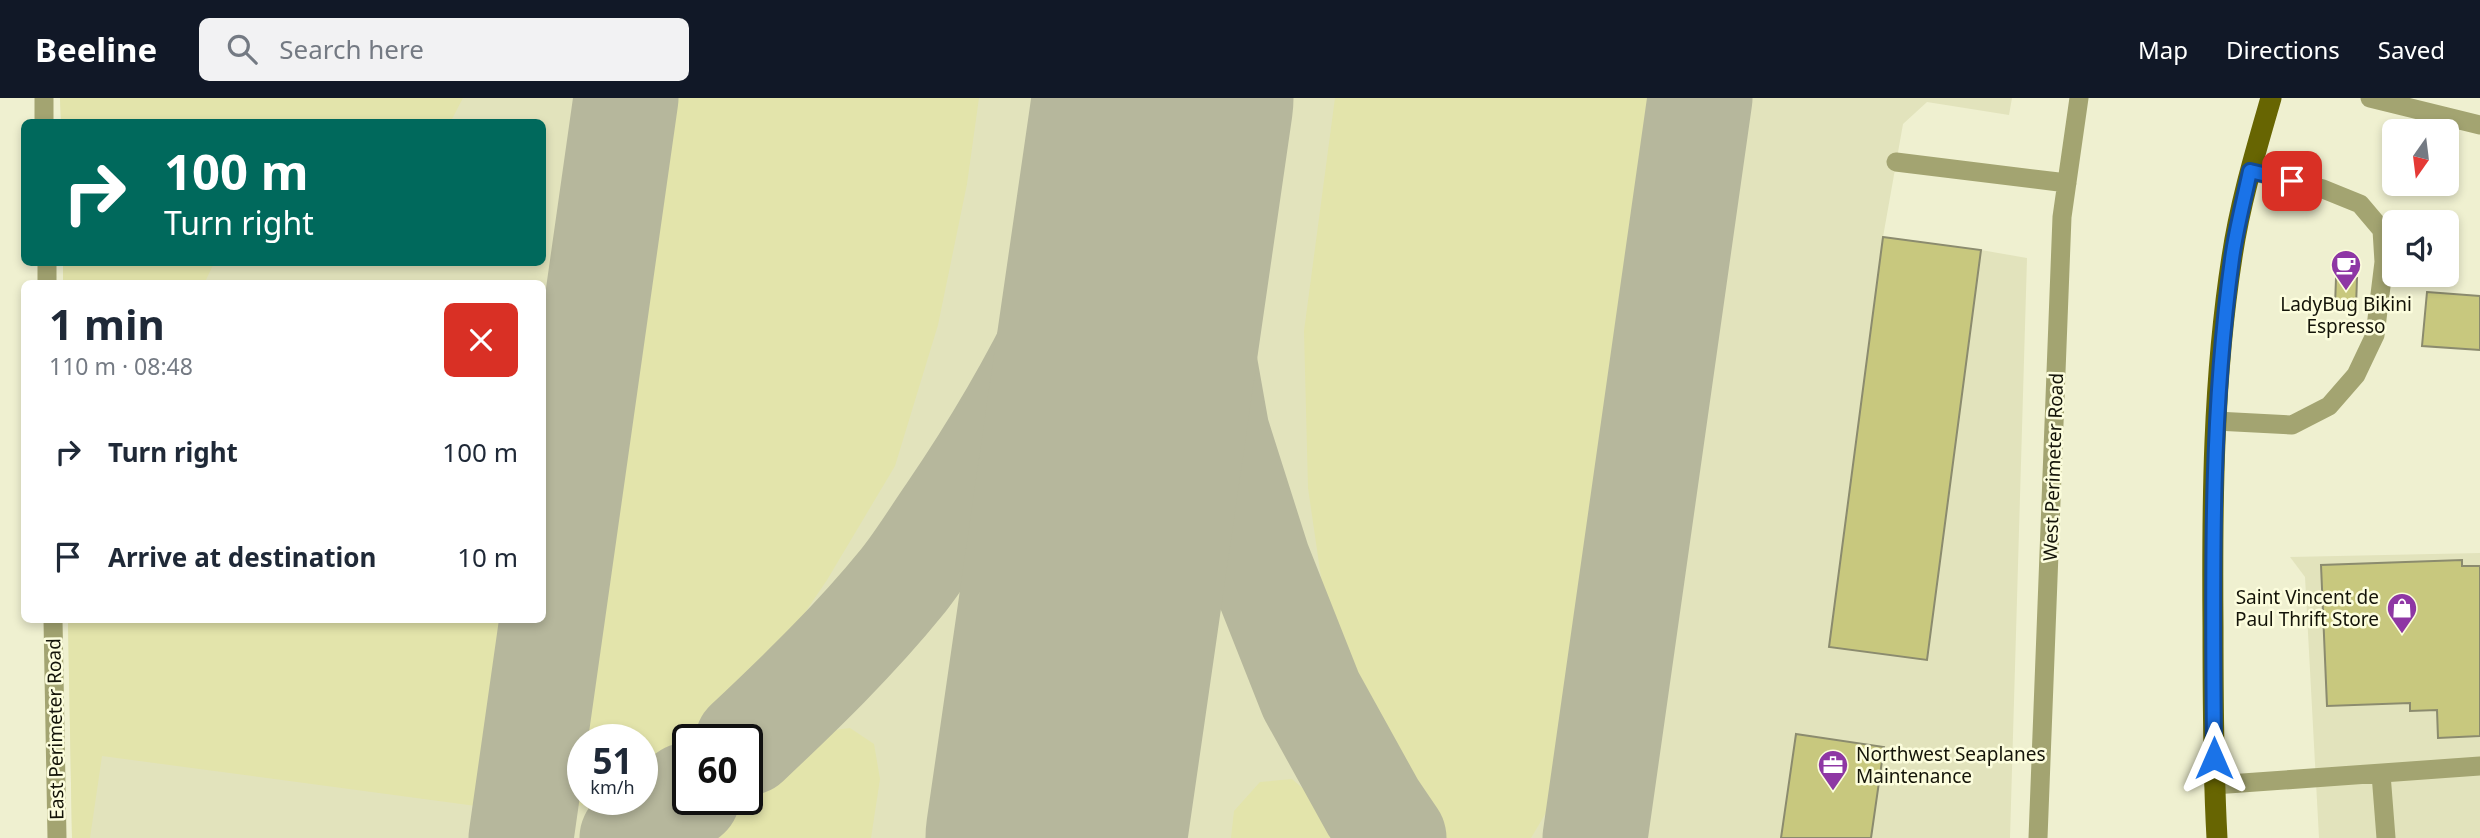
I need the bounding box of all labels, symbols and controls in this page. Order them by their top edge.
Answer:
search box [199,18,689,81]
text: Beeline [35,27,157,72]
icon: search [223,30,261,68]
text: Search here [279,31,424,67]
text: Map [2138,33,2188,66]
text: Directions [2226,33,2340,66]
text: Saved [2378,33,2445,66]
north arrow [2382,119,2459,196]
map controls [2382,119,2459,287]
text: 100 m [164,138,309,204]
icon: right [49,147,140,238]
pin [2262,151,2322,211]
icon: arrive [2273,162,2311,200]
text: Turn right [164,201,314,244]
button: sound [2382,210,2459,287]
cafe icon: LadyBug Bikini Espresso [2329,248,2363,292]
place label: LadyBug Bikini Espresso [2280,291,2412,339]
text: 1 min [49,295,165,352]
button: close [444,303,518,377]
text: 110 m · 08:48 [49,350,193,382]
street label: West Perimeter Road [2037,372,2069,562]
icon: right [49,433,87,471]
text: Turn right [108,434,238,470]
text: 100 m [442,434,518,470]
icon: arrive [49,538,87,576]
text: Arrive at destination [108,539,377,575]
text: 10 m [457,539,518,575]
place label: Saint Vincent de Paul Thrift Store [2235,584,2379,632]
shop icon: Saint Vincent de Paul Thrift Store [2385,591,2419,635]
street label: East Perimeter Road [40,638,70,820]
position arrow [2177,721,2251,795]
speed limit sign: 60 [672,724,763,815]
text: 51 [592,737,633,784]
place label: Northwest Seaplanes Maintenance [1856,741,2046,789]
office icon: Northwest Seaplanes Maintenance [1816,748,1850,792]
text: km/h [590,775,635,799]

